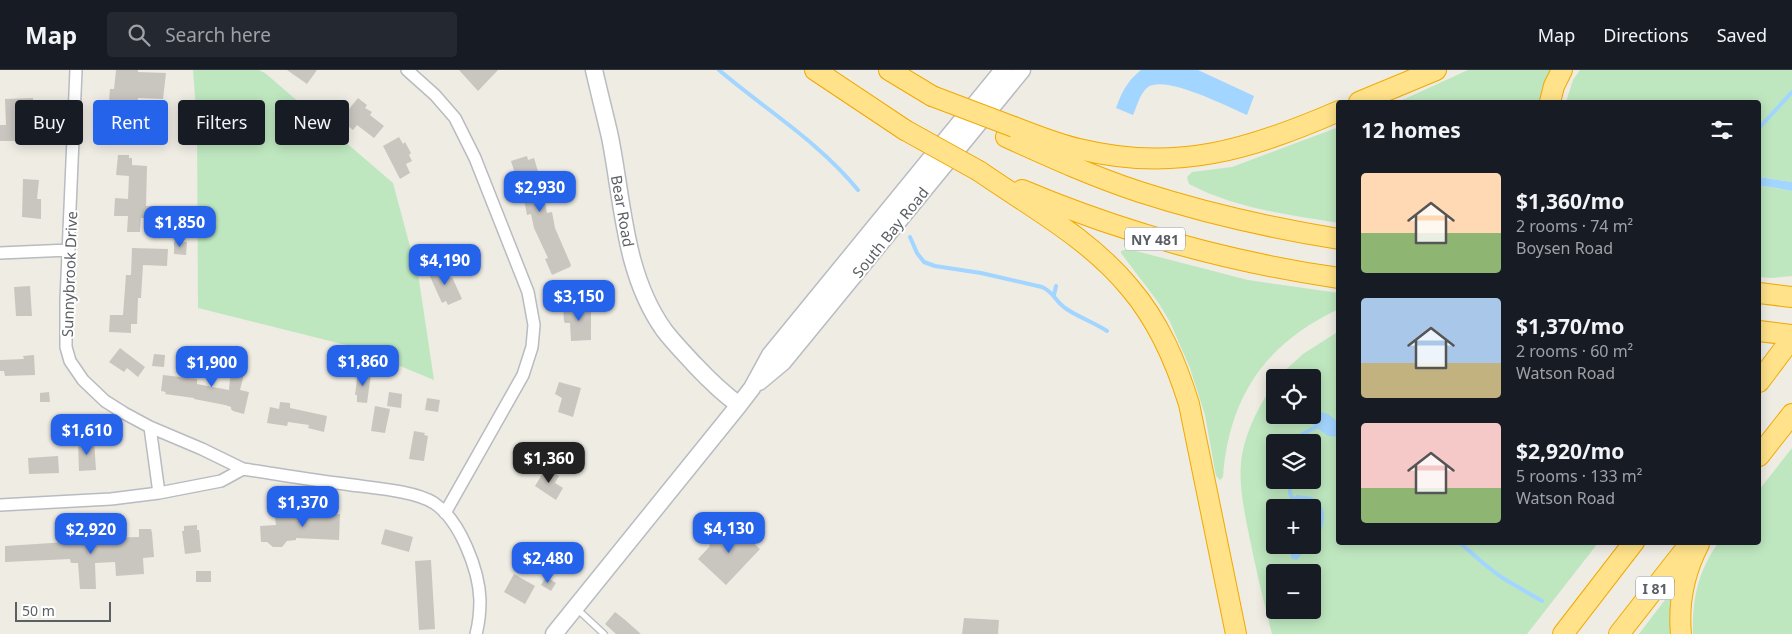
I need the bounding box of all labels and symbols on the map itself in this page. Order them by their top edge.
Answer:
pin: $2,930 [499,170,581,213]
street label: Bear Road [607,173,639,249]
street label: South Bay Road [847,183,933,281]
pin: $1,850 [139,206,221,248]
street label: Sunnybrook Drive [57,211,81,337]
road number: NY 481 [1125,227,1185,250]
pin: $4,190 [404,244,486,286]
pin: $3,150 [538,280,620,322]
pin: $1,860 [322,344,404,387]
pin: $1,900 [171,346,253,388]
pin: $1,610 [46,414,128,456]
pin: $1,360 [508,442,590,484]
pin: $1,370 [262,486,344,528]
pin: $2,920 [50,512,132,555]
pin: $4,130 [688,512,770,554]
pin: $2,480 [507,542,589,584]
road number: I 81 [1636,576,1674,600]
scale bar [15,599,111,622]

